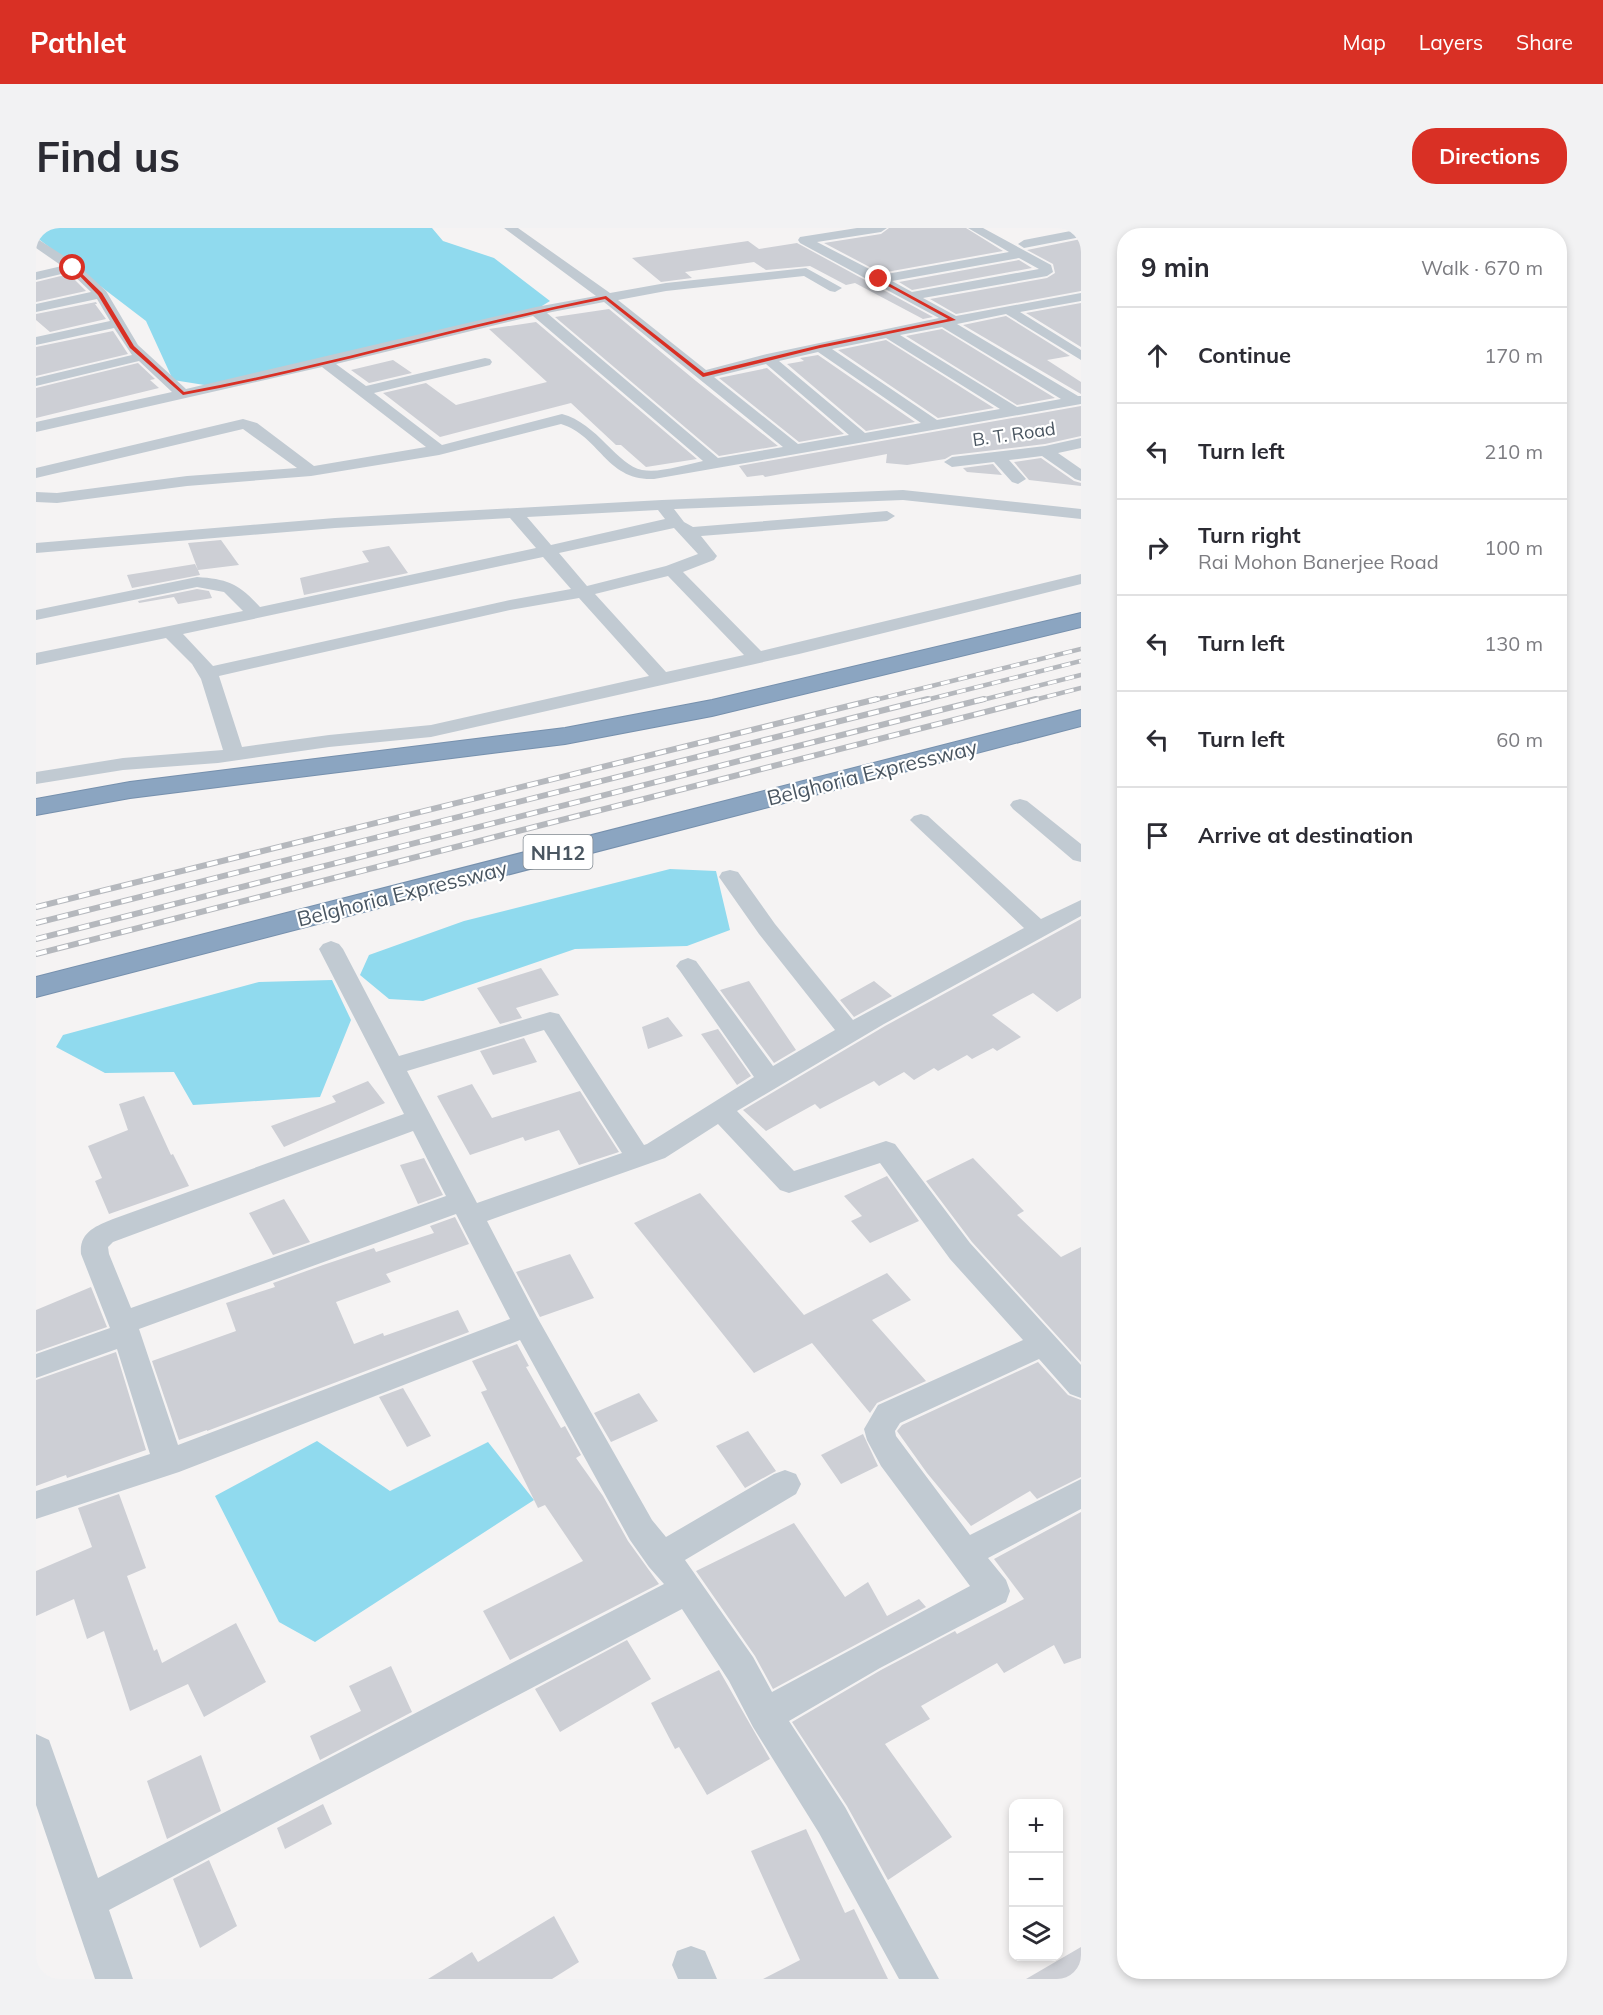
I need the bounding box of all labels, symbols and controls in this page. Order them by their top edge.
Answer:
text: Pathlet [30,25,126,60]
text: Map [1343,29,1386,55]
text: Layers [1419,29,1483,55]
text: Share [1516,29,1573,55]
button: Directions [1412,128,1567,184]
text: Find us [36,130,180,183]
text: 9 min [1141,251,1210,284]
route start [59,254,85,280]
text: Walk · 670 m [1421,255,1543,280]
route end [865,265,891,291]
icon: ahead [1141,339,1174,372]
text: Continue [1198,341,1291,369]
text: 170 m [1484,343,1543,368]
street label: B. T. Road [971,417,1057,451]
icon: left [1141,435,1174,468]
text: Turn left [1198,437,1285,465]
text: 210 m [1484,439,1543,464]
text: Turn right [1198,521,1301,549]
icon: right [1141,531,1174,564]
text: 100 m [1484,535,1543,560]
text: Rai Mohon Banerjee Road [1198,549,1439,574]
icon: left [1141,627,1174,660]
text: Turn left [1198,629,1285,657]
text: 130 m [1484,631,1543,656]
icon: left [1141,723,1174,756]
text: Turn left [1198,725,1285,753]
text: 60 m [1496,727,1543,752]
street label: Belghoria Expressway [764,733,980,811]
icon: arrive [1141,819,1174,852]
text: Arrive at destination [1198,821,1413,849]
road number: NH12 [524,835,592,869]
street label: Belghoria Expressway [294,854,510,932]
map controls [1009,1799,1063,1961]
button: + [1009,1799,1063,1853]
button: − [1009,1853,1063,1907]
button: layers [1009,1907,1063,1961]

